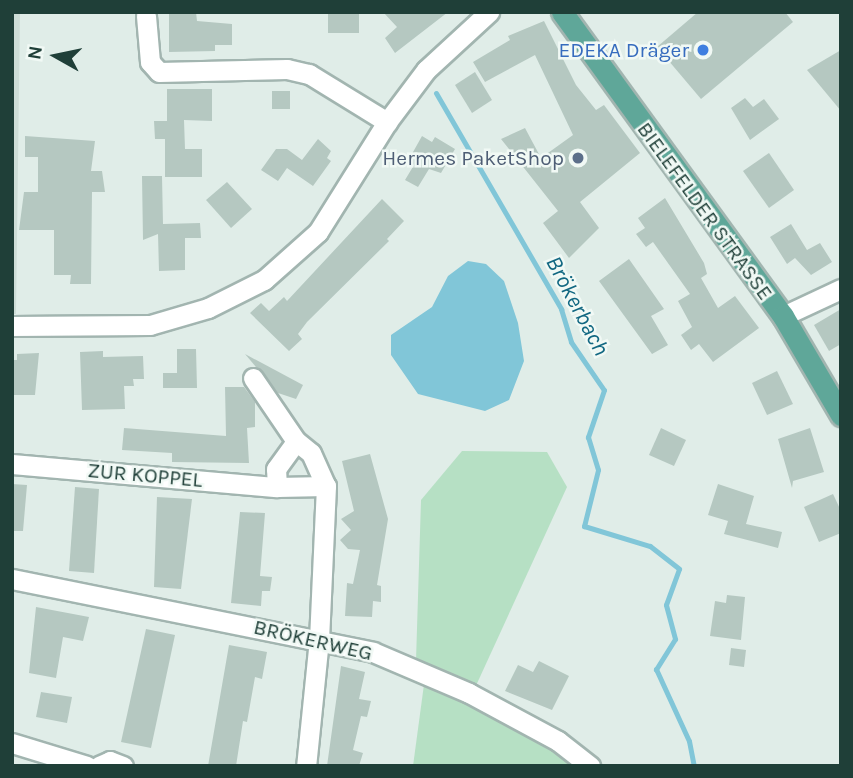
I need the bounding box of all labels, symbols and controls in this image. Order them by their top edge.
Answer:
north arrow [21,21,91,91]
place label: EDEKA Dräger [558,37,689,63]
marker: EDEKA Dräger [695,42,711,58]
text: N [23,44,47,61]
street label: BIELEFELDER STRASSE [632,117,778,305]
place label: Hermes PaketShop [382,145,564,171]
marker: Hermes PaketShop [570,150,586,166]
water label: Brökerbach [539,251,615,361]
street label: ZUR KOPPEL [87,457,203,493]
street label: BRÖKERWEG [251,614,375,666]

